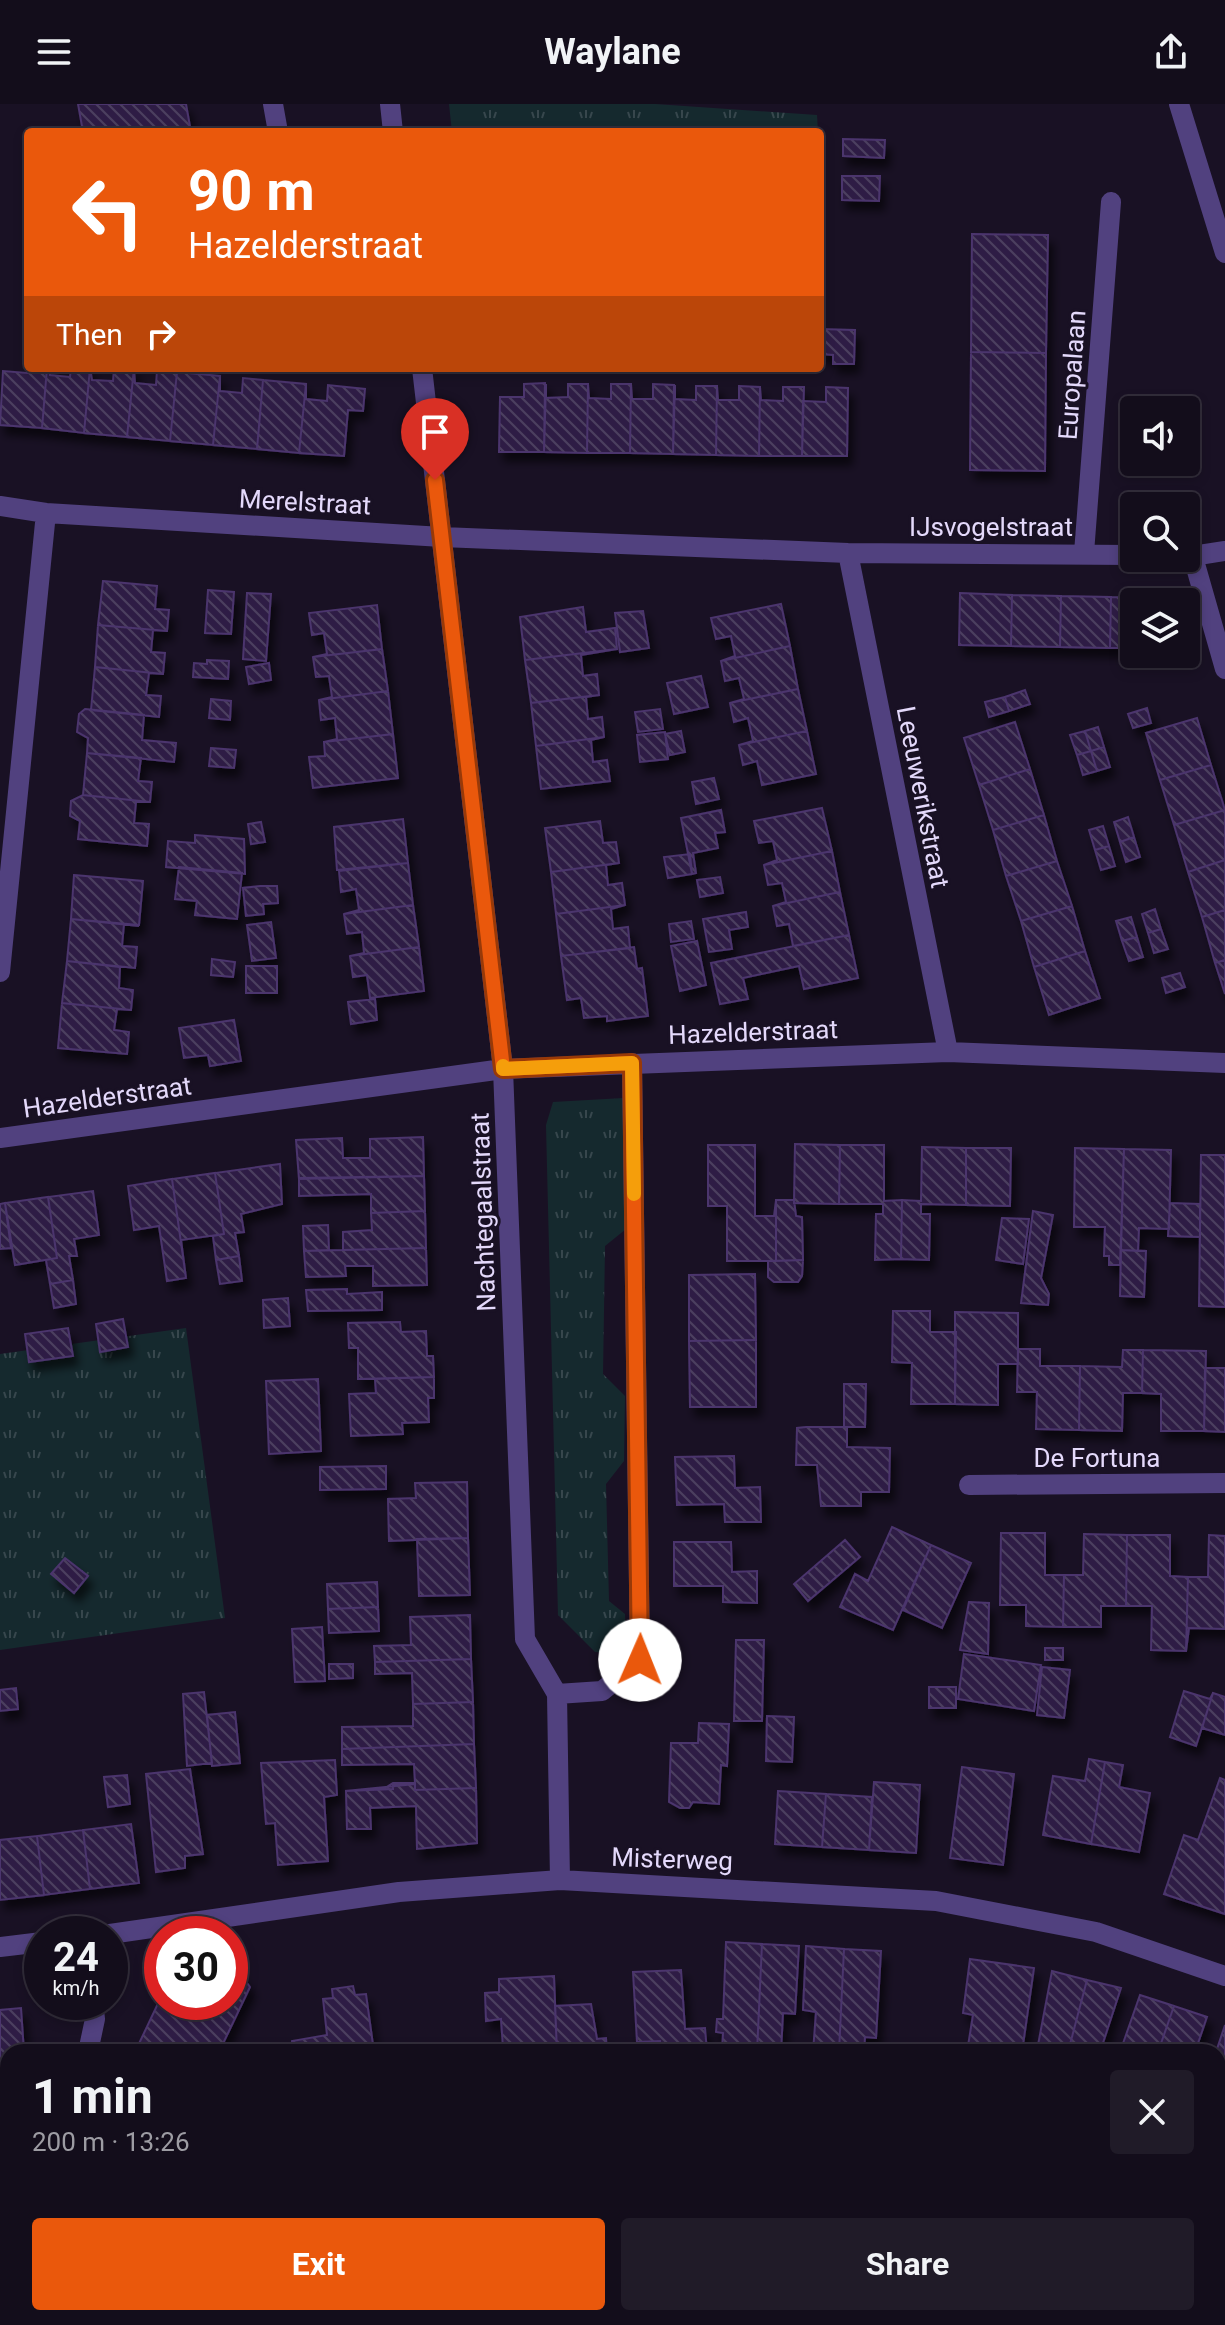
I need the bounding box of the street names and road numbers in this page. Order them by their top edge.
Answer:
street label: Europalaan [1053,309,1091,441]
street label: Merelstraat [238,484,372,520]
street label: IJsvogelstraat [909,512,1073,542]
street label: Leeuwerikstraat [891,704,955,890]
street label: Hazelderstraat [668,1014,838,1050]
street label: Hazelderstraat [21,1070,193,1124]
street label: Nachtegaalstraat [465,1112,501,1312]
street label: De Fortuna [1033,1443,1161,1473]
street label: Misterweg [611,1842,733,1876]

